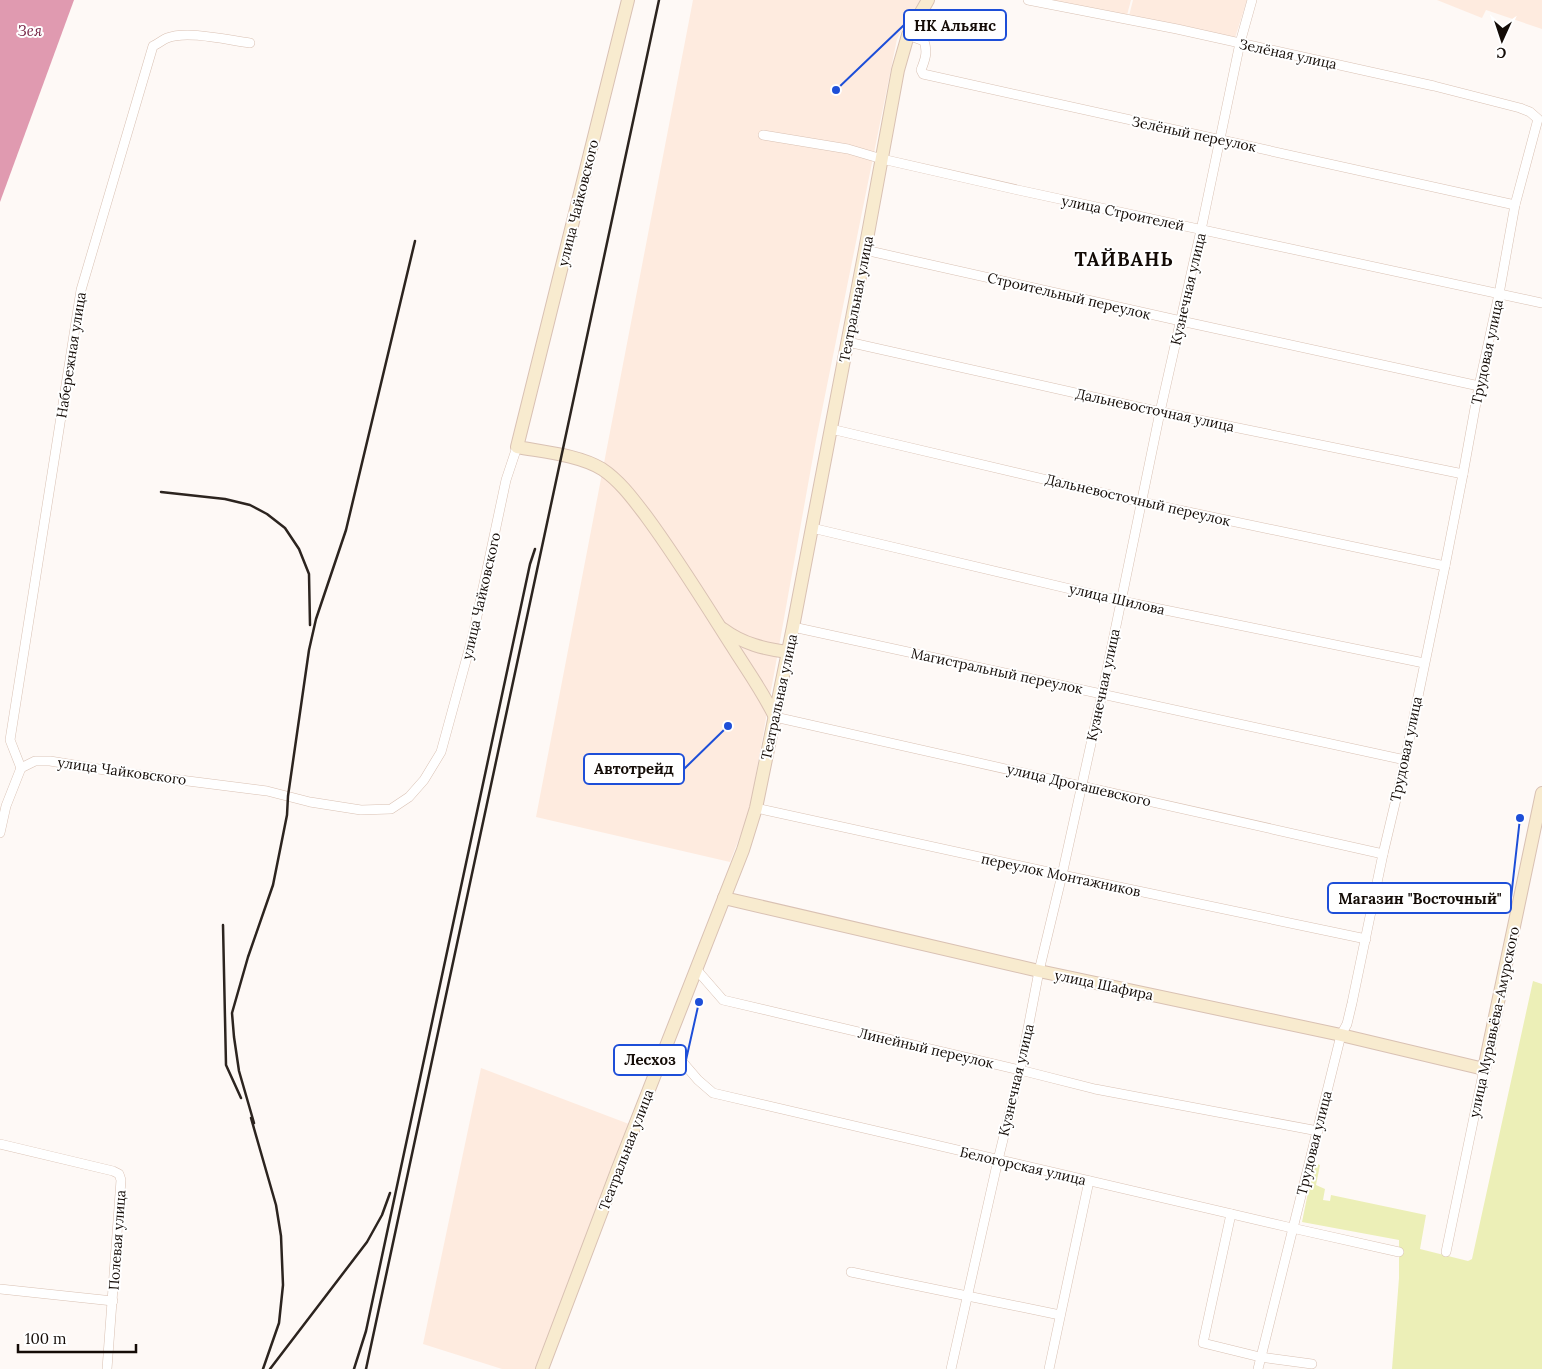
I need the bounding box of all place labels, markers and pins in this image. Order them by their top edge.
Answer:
callout: НК Альянс [904,10,1006,40]
callout: Автотрейд [584,754,684,784]
callout: Магазин "Восточный" [1328,883,1511,913]
callout: Лесхоз [614,1045,686,1075]

